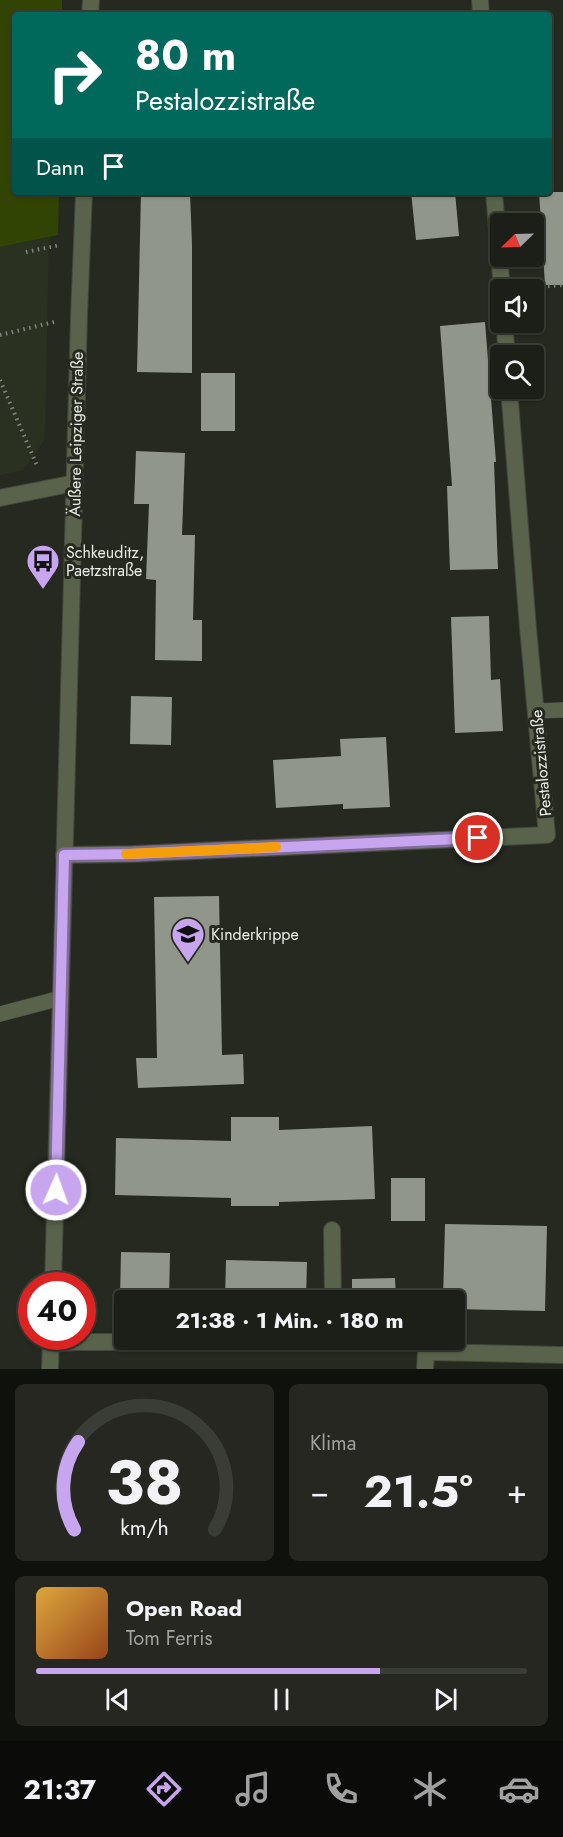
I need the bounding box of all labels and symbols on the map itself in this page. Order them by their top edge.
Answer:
north arrow [490,213,544,267]
street label: Äußere Leipziger Straße [63,351,89,517]
place label: Schkeuditz, Paetzstraße [66,541,144,582]
bus stop icon: Schkeuditz, Paetzstraße [25,543,61,590]
street label: Pestalozzistraße [525,709,557,817]
pin [452,812,503,863]
school or university icon: Kinderkrippe [170,916,206,963]
place label: Kinderkrippe [211,923,299,946]
position arrow [24,1158,88,1222]
speed limit sign: 40 [18,1272,96,1350]

